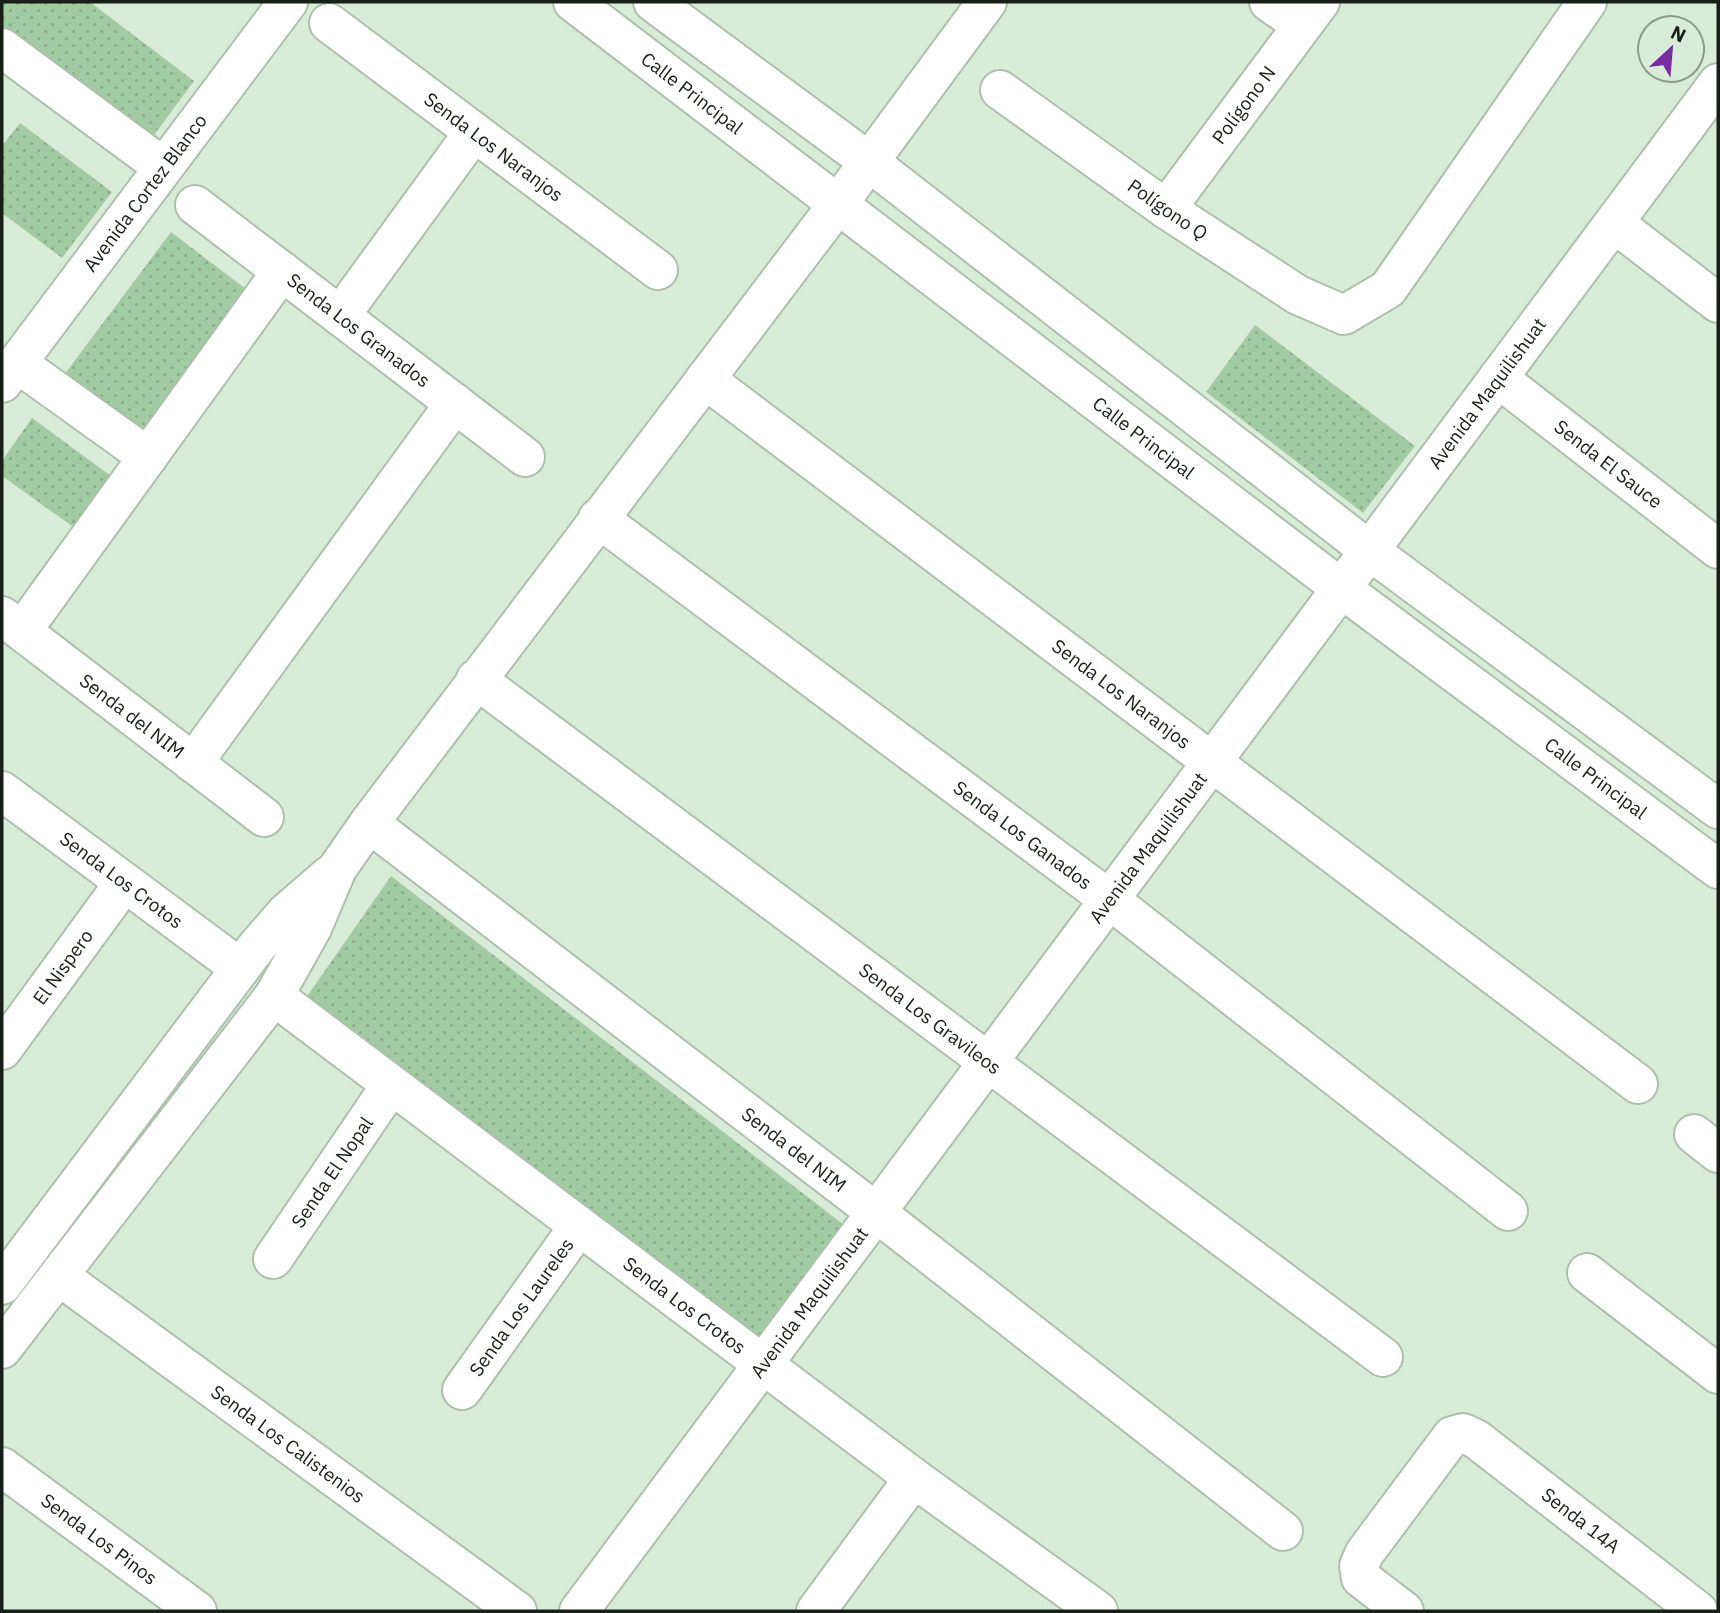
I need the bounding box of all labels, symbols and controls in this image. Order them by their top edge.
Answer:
north arrow [1636,14,1706,84]
text: N [1667,20,1690,48]
street label: Calle Principal [637,47,748,139]
street label: Polígono N [1207,61,1281,149]
street label: Senda Los Naranjos [419,87,568,207]
street label: Avenida Cortez Blanco [78,109,212,276]
street label: Polígono Q [1123,174,1212,245]
street label: Senda Los Granados [282,268,435,392]
street label: Avenida Maquilishuat [1423,313,1551,473]
street label: Calle Principal [1088,391,1199,484]
street label: Senda El Sauce [1550,414,1667,513]
street label: Senda Los Naranjos [1047,634,1196,754]
street label: Senda del NIM [75,668,189,764]
street label: Calle Principal [1540,732,1652,824]
street label: Avenida Maquilishuat [1084,767,1212,928]
street label: Senda Los Ganados [949,775,1097,894]
street label: Senda Los Crotos [55,826,188,934]
street label: El Nispero [27,925,98,1009]
street label: Senda Los Gravileos [854,958,1006,1079]
street label: Senda del NIM [737,1102,851,1197]
street label: Senda El Nopal [286,1112,378,1232]
street label: Avenida Maquilishuat [745,1222,873,1383]
street label: Senda Los Laureles [464,1233,579,1381]
street label: Senda Los Crotos [618,1251,751,1359]
street label: Senda Los Calistenios [206,1379,370,1508]
street label: Senda 14A [1537,1482,1625,1558]
street label: Senda Los Pinos [36,1488,162,1590]

